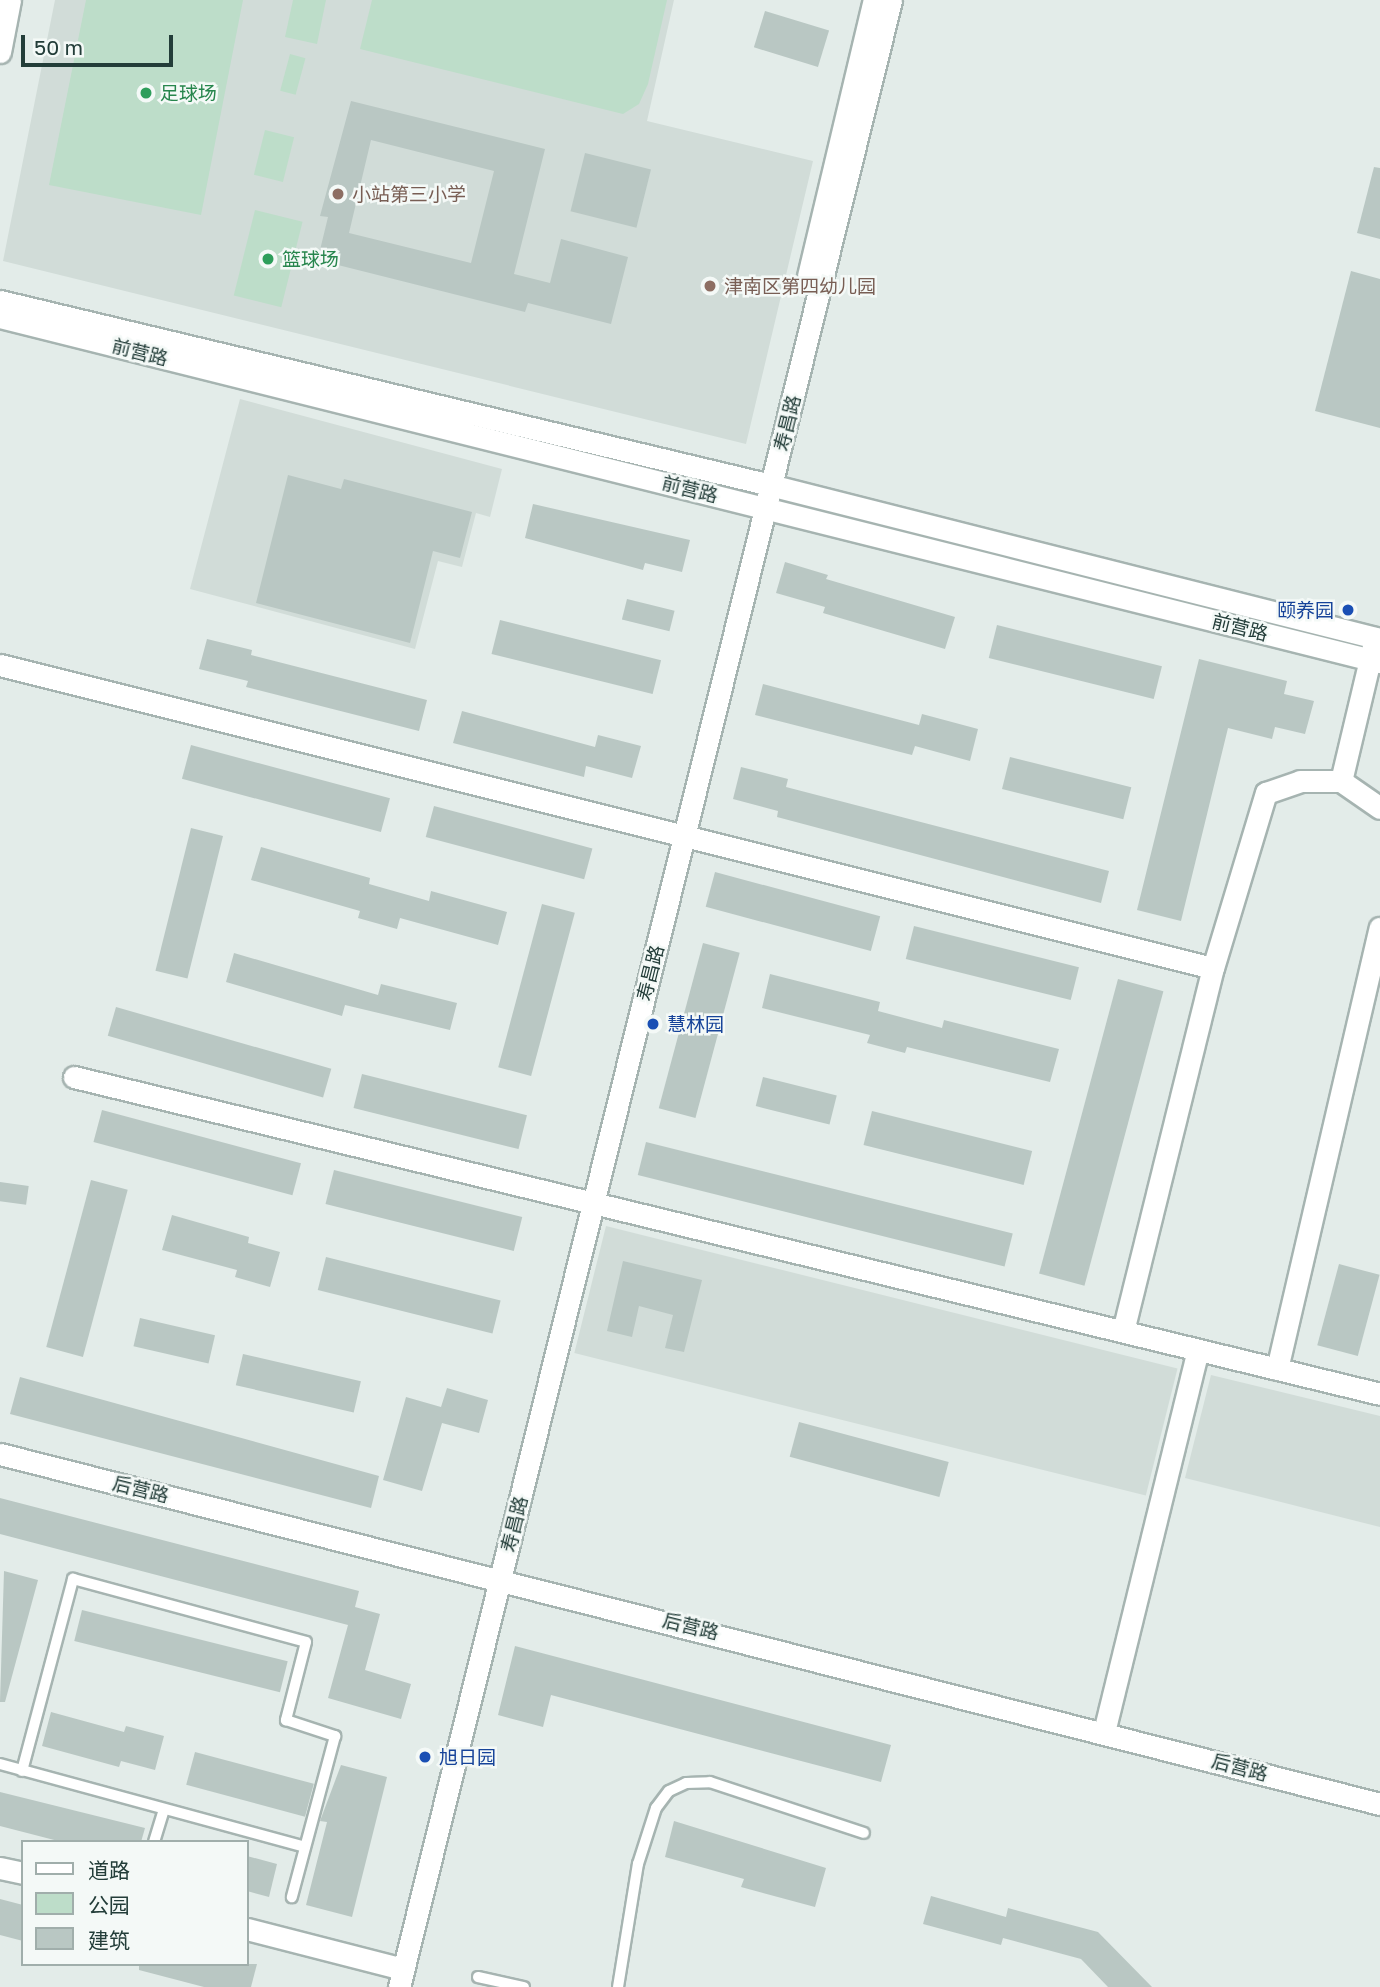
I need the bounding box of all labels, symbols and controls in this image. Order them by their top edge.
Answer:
scale bar [24,21,177,65]
text: 50 m [34,34,83,60]
place label: 足球场 [160,82,217,104]
marker: 足球场 [138,85,154,101]
place label: 小站第三小学 [352,183,466,205]
marker: 小站第三小学 [330,186,346,202]
place label: 篮球场 [282,248,339,270]
marker: 篮球场 [260,251,276,267]
place label: 津南区第四幼儿园 [724,275,876,297]
marker: 津南区第四幼儿园 [702,278,718,294]
street label: 前营路 [110,334,170,370]
street label: 寿昌路 [769,393,805,453]
street label: 前营路 [660,471,720,507]
place label: 颐养园 [1277,599,1334,621]
marker: 颐养园 [1340,602,1356,618]
street label: 前营路 [1210,609,1270,645]
street label: 寿昌路 [632,943,668,1003]
place label: 慧林园 [667,1013,724,1035]
marker: 慧林园 [645,1016,661,1032]
street label: 后营路 [111,1471,171,1507]
street label: 寿昌路 [496,1494,532,1554]
street label: 后营路 [661,1608,721,1644]
place label: 旭日园 [439,1746,496,1768]
marker: 旭日园 [417,1749,433,1765]
street label: 后营路 [1210,1749,1270,1785]
legend [21,1840,248,1966]
text: 道路 [88,1857,130,1883]
text: 公园 [88,1892,130,1918]
text: 建筑 [88,1927,130,1953]

